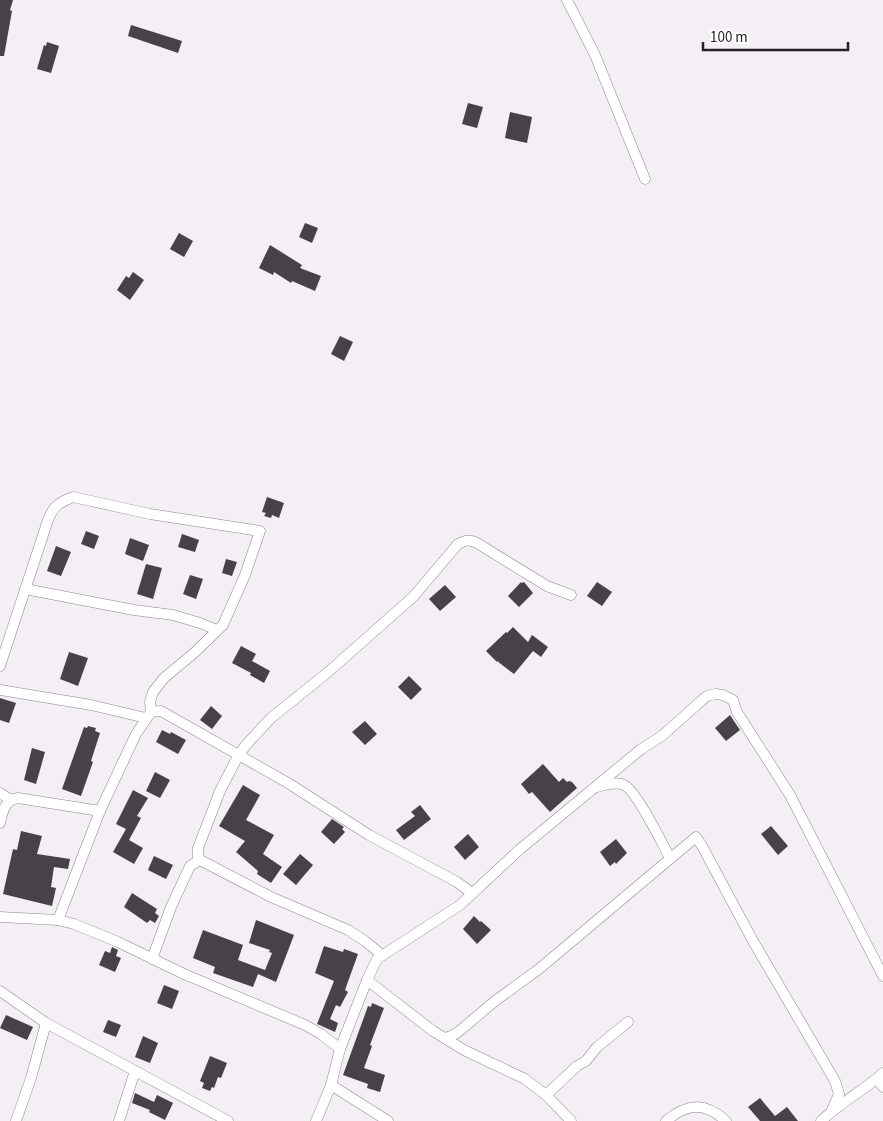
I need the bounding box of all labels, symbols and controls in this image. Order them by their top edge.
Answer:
scale bar [703,20,848,52]
text: 100 m [710,27,748,48]

